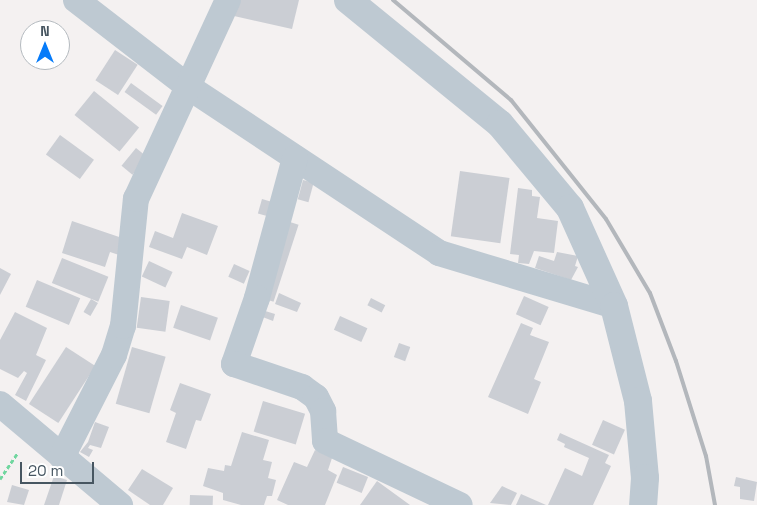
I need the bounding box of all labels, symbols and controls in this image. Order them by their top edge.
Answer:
north arrow [20,20,70,70]
text: N [40,22,50,40]
scale bar [22,452,96,484]
text: 20 m [28,461,63,480]

